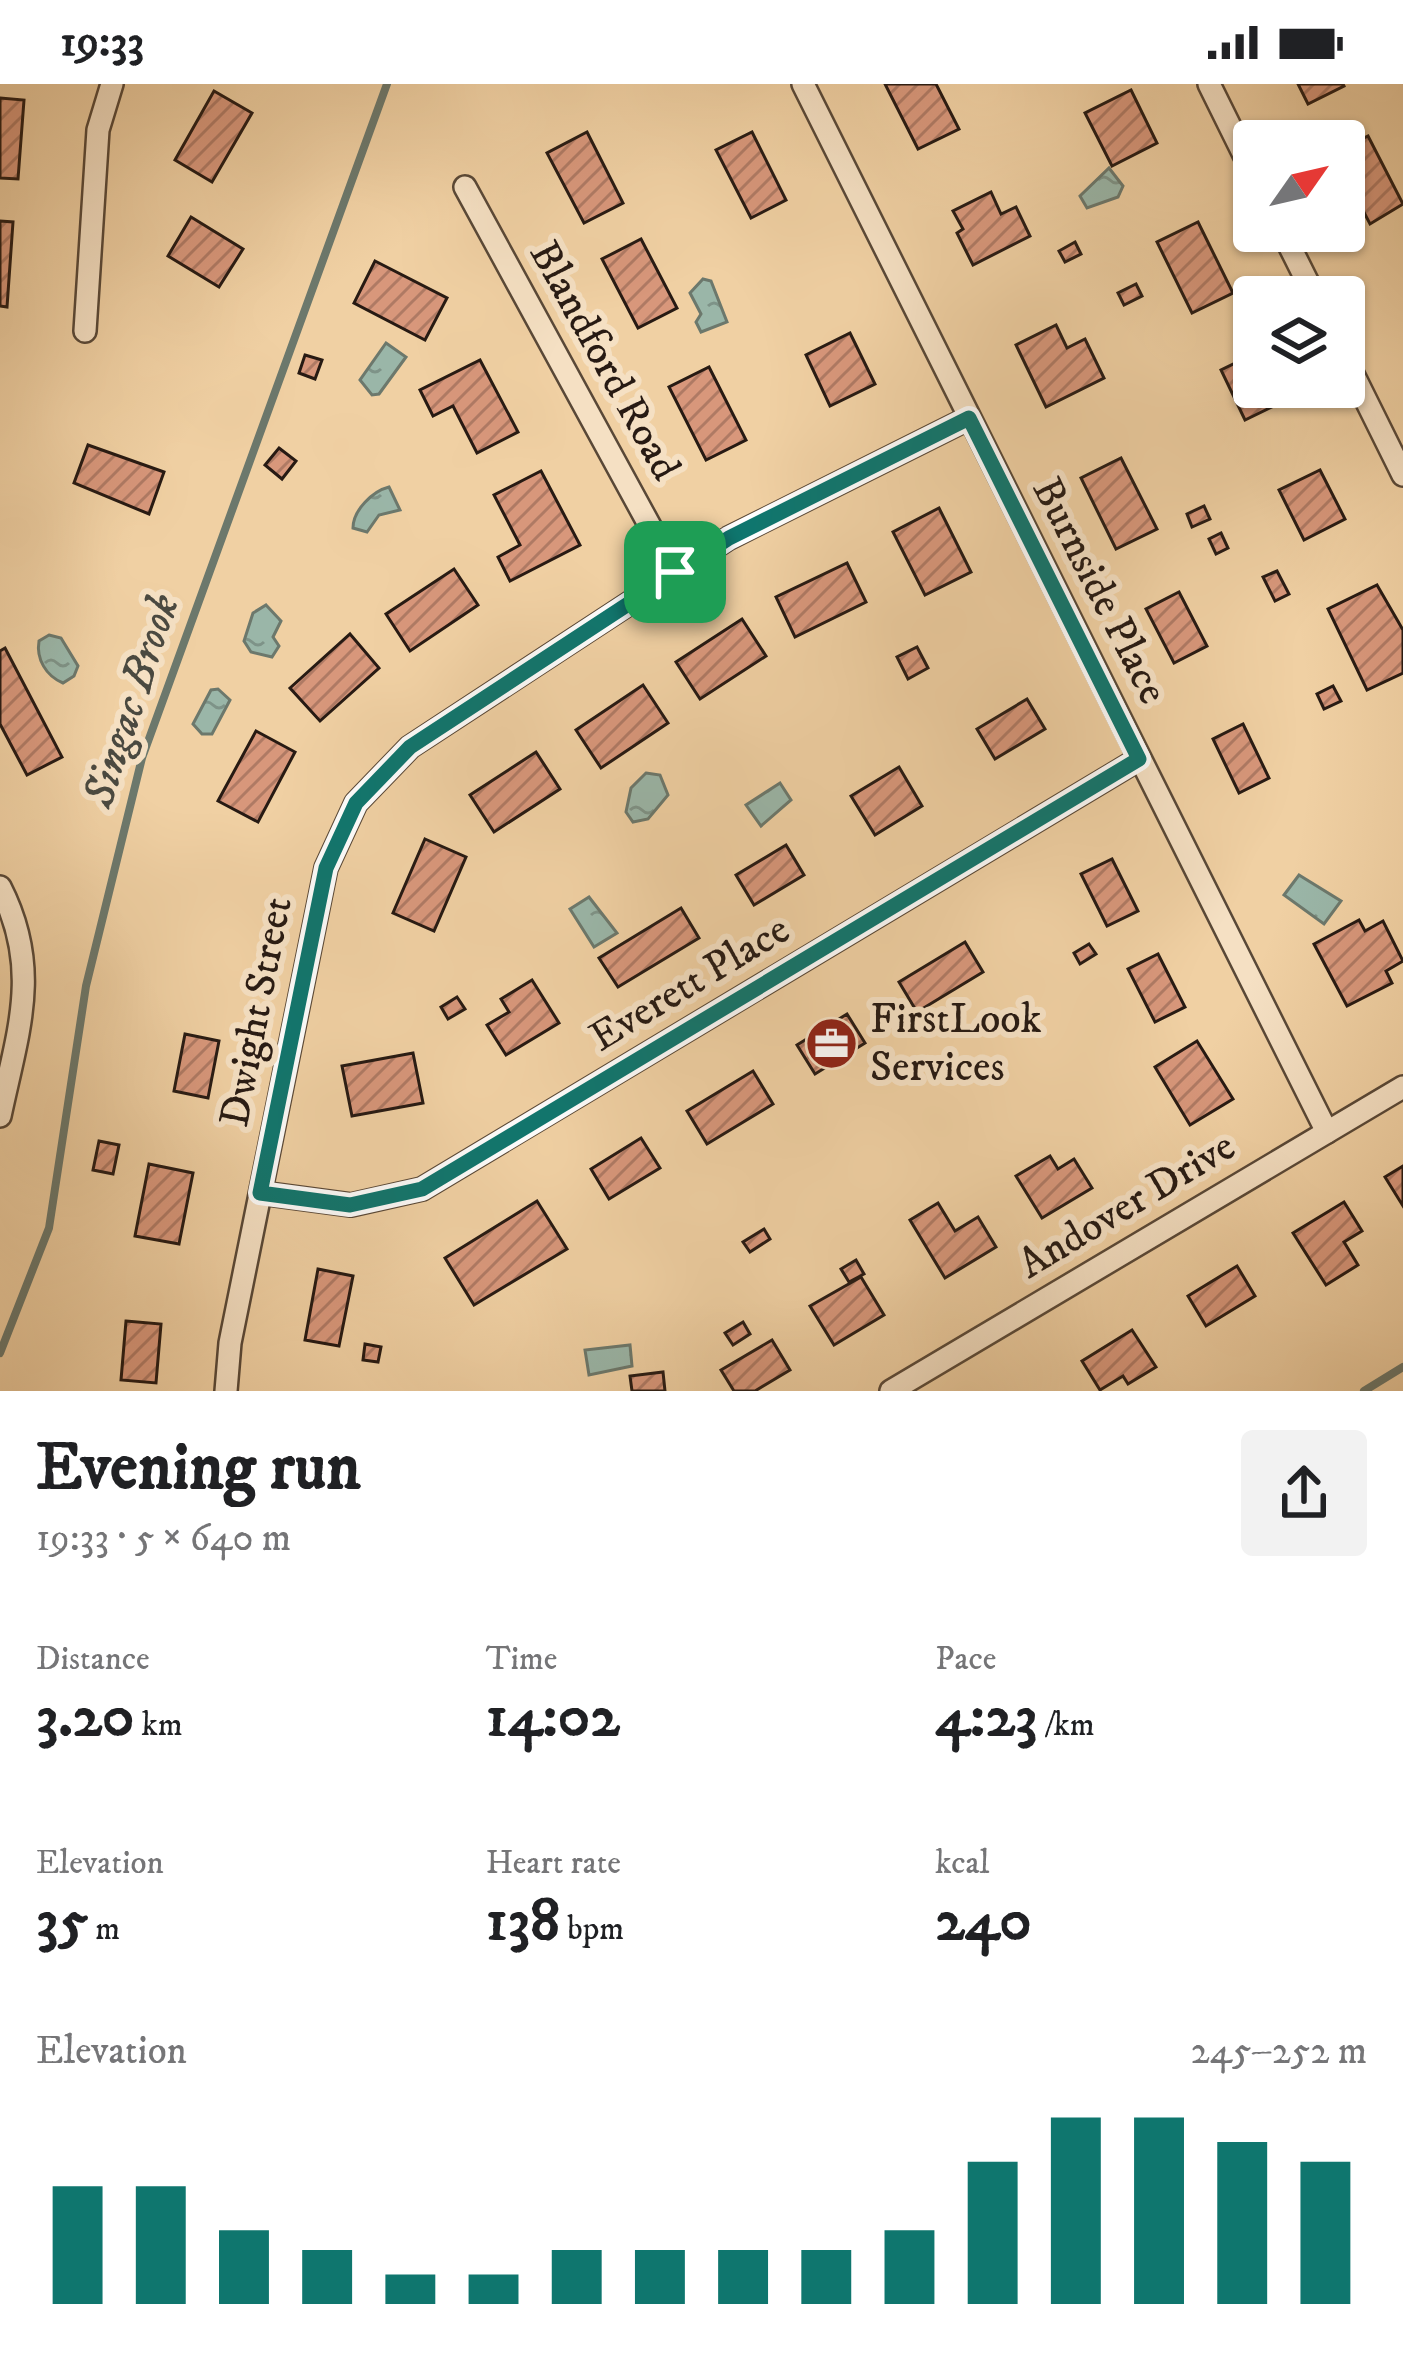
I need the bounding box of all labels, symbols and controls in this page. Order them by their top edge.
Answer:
text: 19:33 [60,14,144,70]
north arrow [1233,120,1365,252]
map controls [1233,120,1365,408]
street label: Blandford Road [517,232,691,490]
button: layers [1233,276,1365,408]
street label: Burnside Place [1020,469,1178,713]
pin [624,521,726,623]
icon: arrive [642,539,708,605]
water label: Singac Brook [71,587,193,816]
street label: Dwight Street [209,893,305,1131]
street label: Everett Place [581,904,799,1064]
place label: FirstLook Services [870,994,1042,1094]
office icon: FirstLook Services [803,1016,859,1072]
street label: Andover Drive [1009,1121,1245,1291]
text: Evening run [36,1428,361,1510]
button: share [1241,1430,1367,1556]
text: 19:33 · 5 × 640 m [36,1514,291,1563]
text: Distance [36,1639,150,1680]
text: Time [486,1639,557,1680]
text: Pace [935,1639,996,1680]
text: 3.20 [36,1680,134,1755]
text: 14:02 [486,1680,620,1755]
text: 4:23 [935,1680,1037,1755]
text: km [134,1705,183,1746]
text: /km [1037,1705,1095,1746]
text: Elevation [36,1843,164,1884]
text: Heart rate [486,1843,621,1884]
text: kcal [935,1843,990,1884]
text: 35 [36,1884,88,1959]
text: 138 [486,1884,560,1959]
text: 240 [935,1884,1032,1959]
text: m [88,1909,120,1950]
text: bpm [560,1909,624,1950]
text: Elevation [36,2027,187,2076]
text: 245–252 m [1191,2027,1367,2076]

